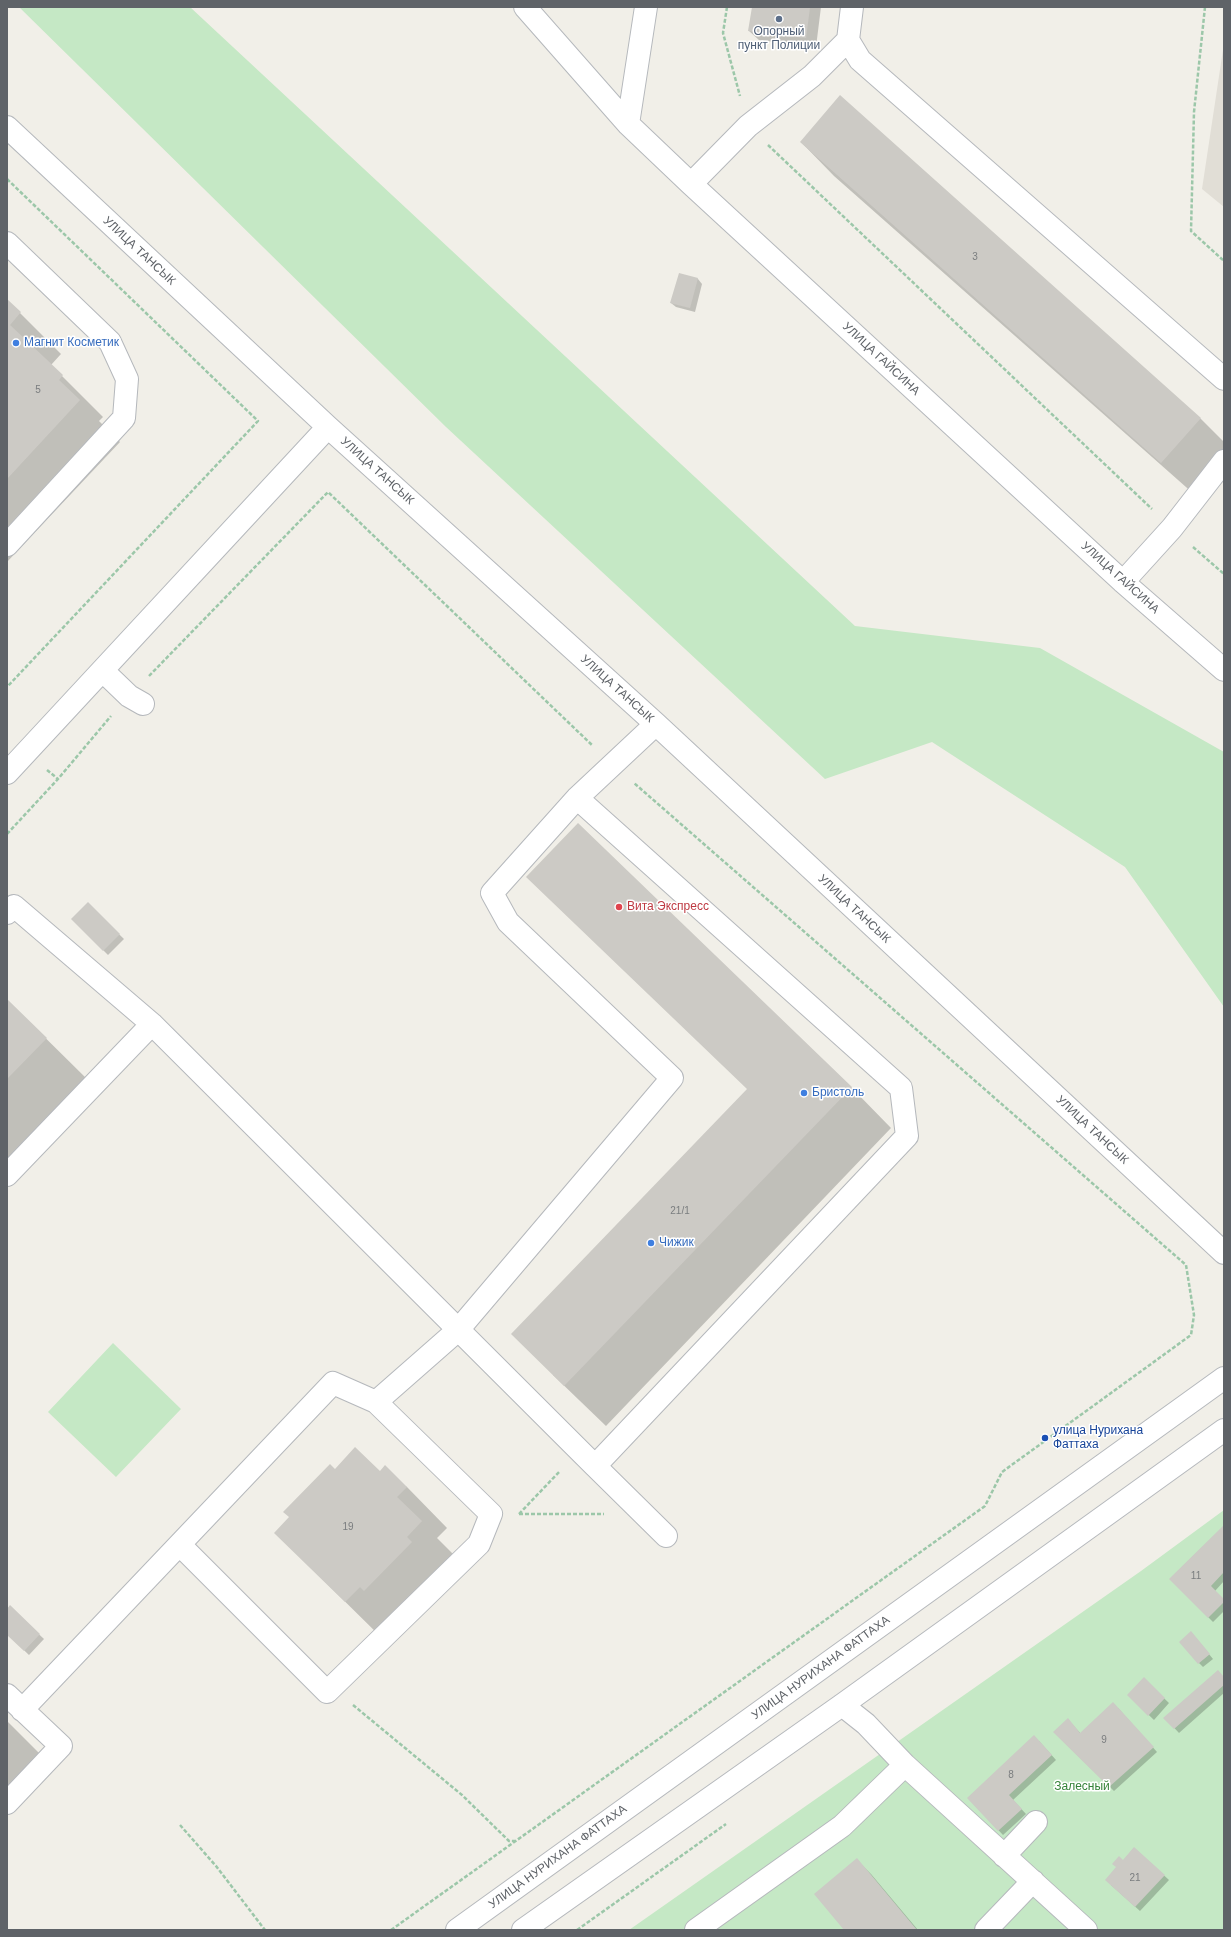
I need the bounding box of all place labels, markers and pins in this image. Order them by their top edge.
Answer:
marker: Опорный пункт Полиции [774,14,784,24]
place label: Опорный пункт Полиции [738,25,820,53]
place label: Магнит Косметик [24,336,119,350]
marker: Магнит Косметик [11,338,21,348]
place label: Вита Экспресс [627,900,709,914]
marker: Вита Экспресс [614,902,624,912]
place label: Бристоль [812,1086,864,1100]
marker: Бристоль [799,1088,809,1098]
place label: Чижик [659,1236,694,1250]
marker: Чижик [646,1238,656,1248]
place label: улица Нурихана Фаттаха [1053,1424,1143,1452]
marker: улица Нурихана Фаттаха [1040,1433,1050,1443]

